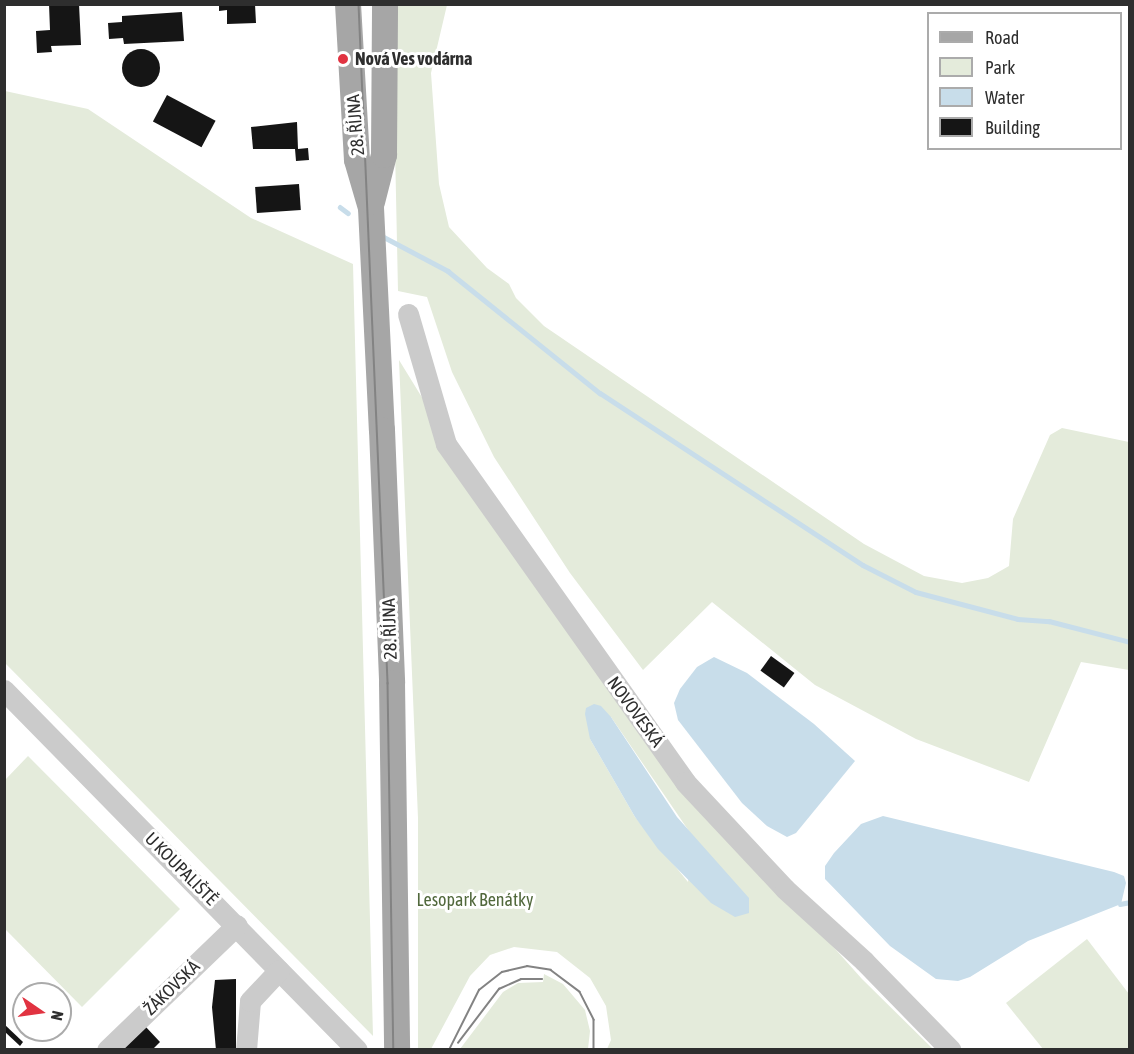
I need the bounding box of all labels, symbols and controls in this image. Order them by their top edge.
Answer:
legend [927,12,1122,150]
text: Road [985,27,1019,48]
place label: Nová Ves vodárna [355,48,472,70]
marker: Nová Ves vodárna [336,52,350,66]
text: Park [985,57,1015,78]
text: Water [985,87,1024,108]
street label: 28. ŘÍJNA [343,93,369,157]
text: Building [985,117,1040,138]
street label: 28. ŘÍJNA [378,598,402,660]
street label: NOVOVESKÁ [602,673,668,751]
street label: U KOUPALIŠTĚ [140,828,222,910]
park label: Lesopark Benátky [417,889,533,911]
street label: ŽÁKOVSKÁ [139,956,205,1020]
north arrow [12,982,72,1042]
text: N [48,1009,67,1022]

